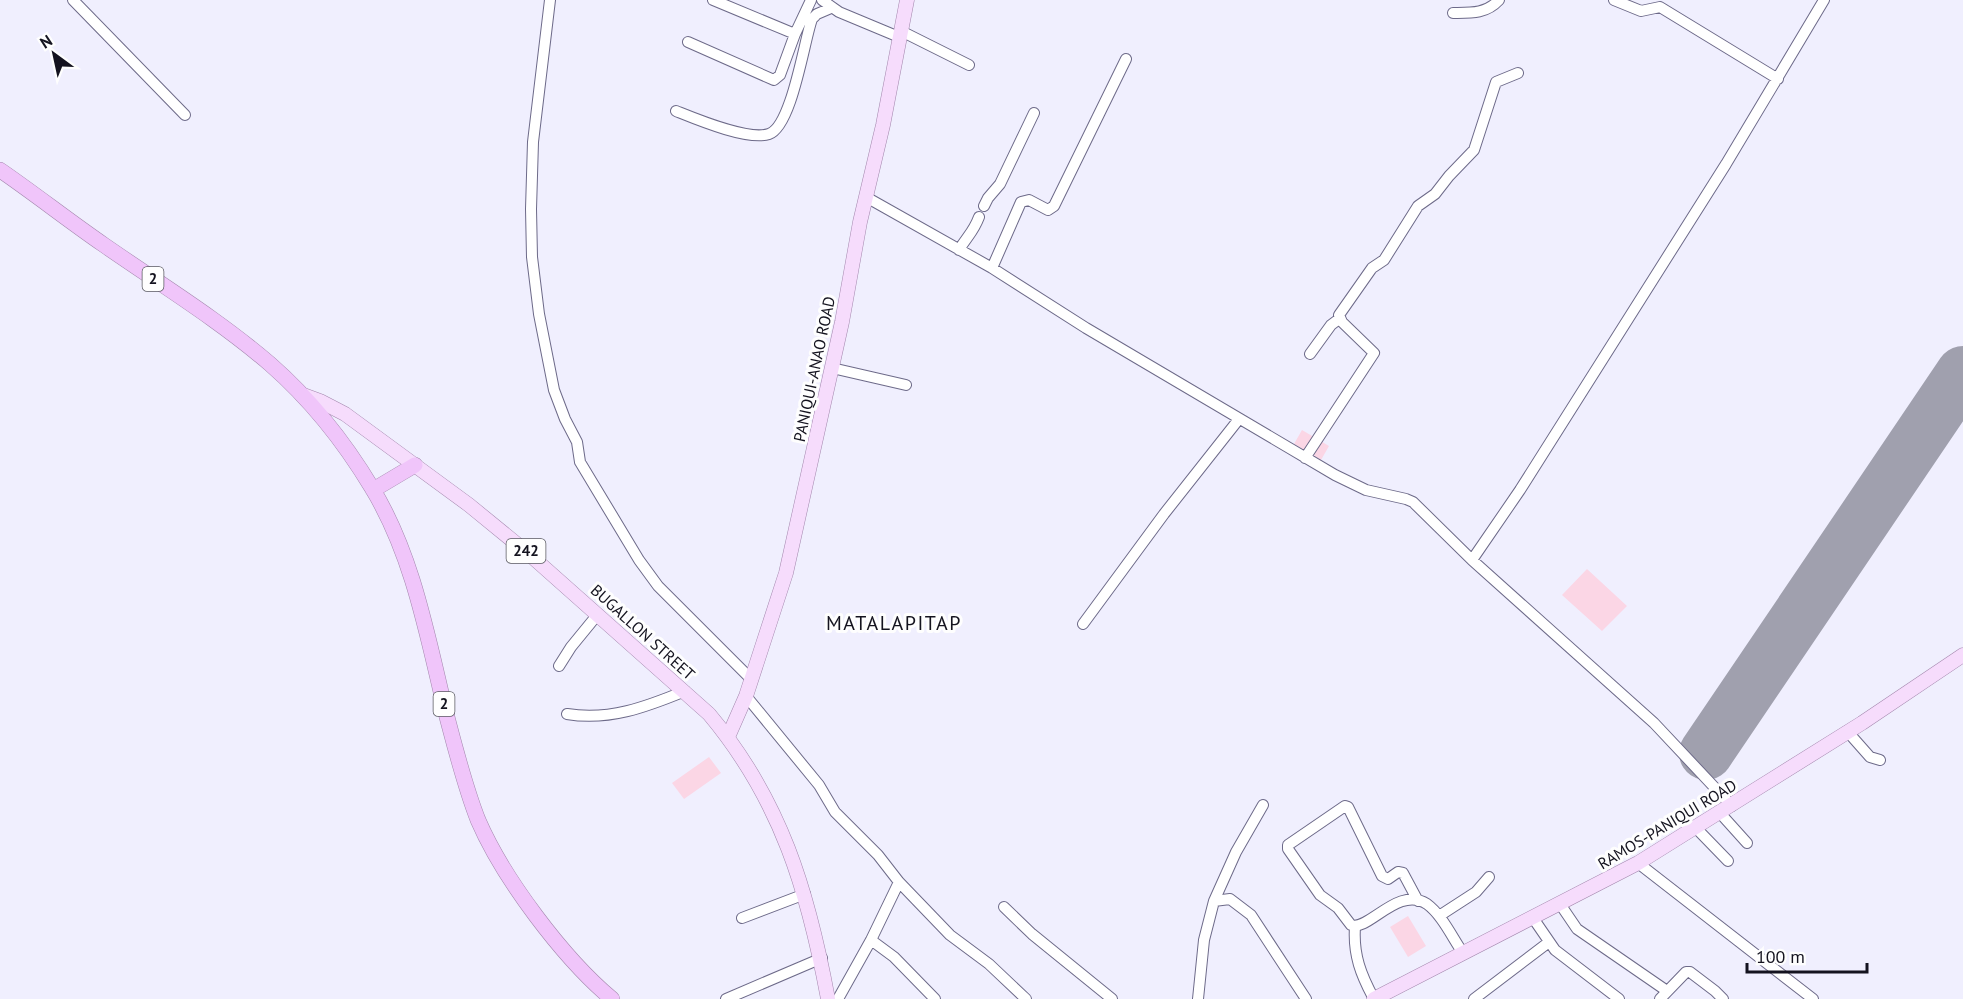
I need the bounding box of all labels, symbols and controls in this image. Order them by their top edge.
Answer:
north arrow [24,24,84,84]
text: N [36,30,56,53]
road number: 2 [142,267,164,291]
street label: PANIQUI-ANAO ROAD [789,295,839,443]
road number: 242 [506,539,546,563]
street label: BUGALLON STREET [587,580,699,684]
district label: MATALAPITAP [826,610,962,636]
road number: 2 [434,692,454,716]
street label: RAMOS-PANIQUI ROAD [1594,775,1740,873]
scale bar [1747,936,1867,974]
text: 100 m [1756,945,1805,968]

